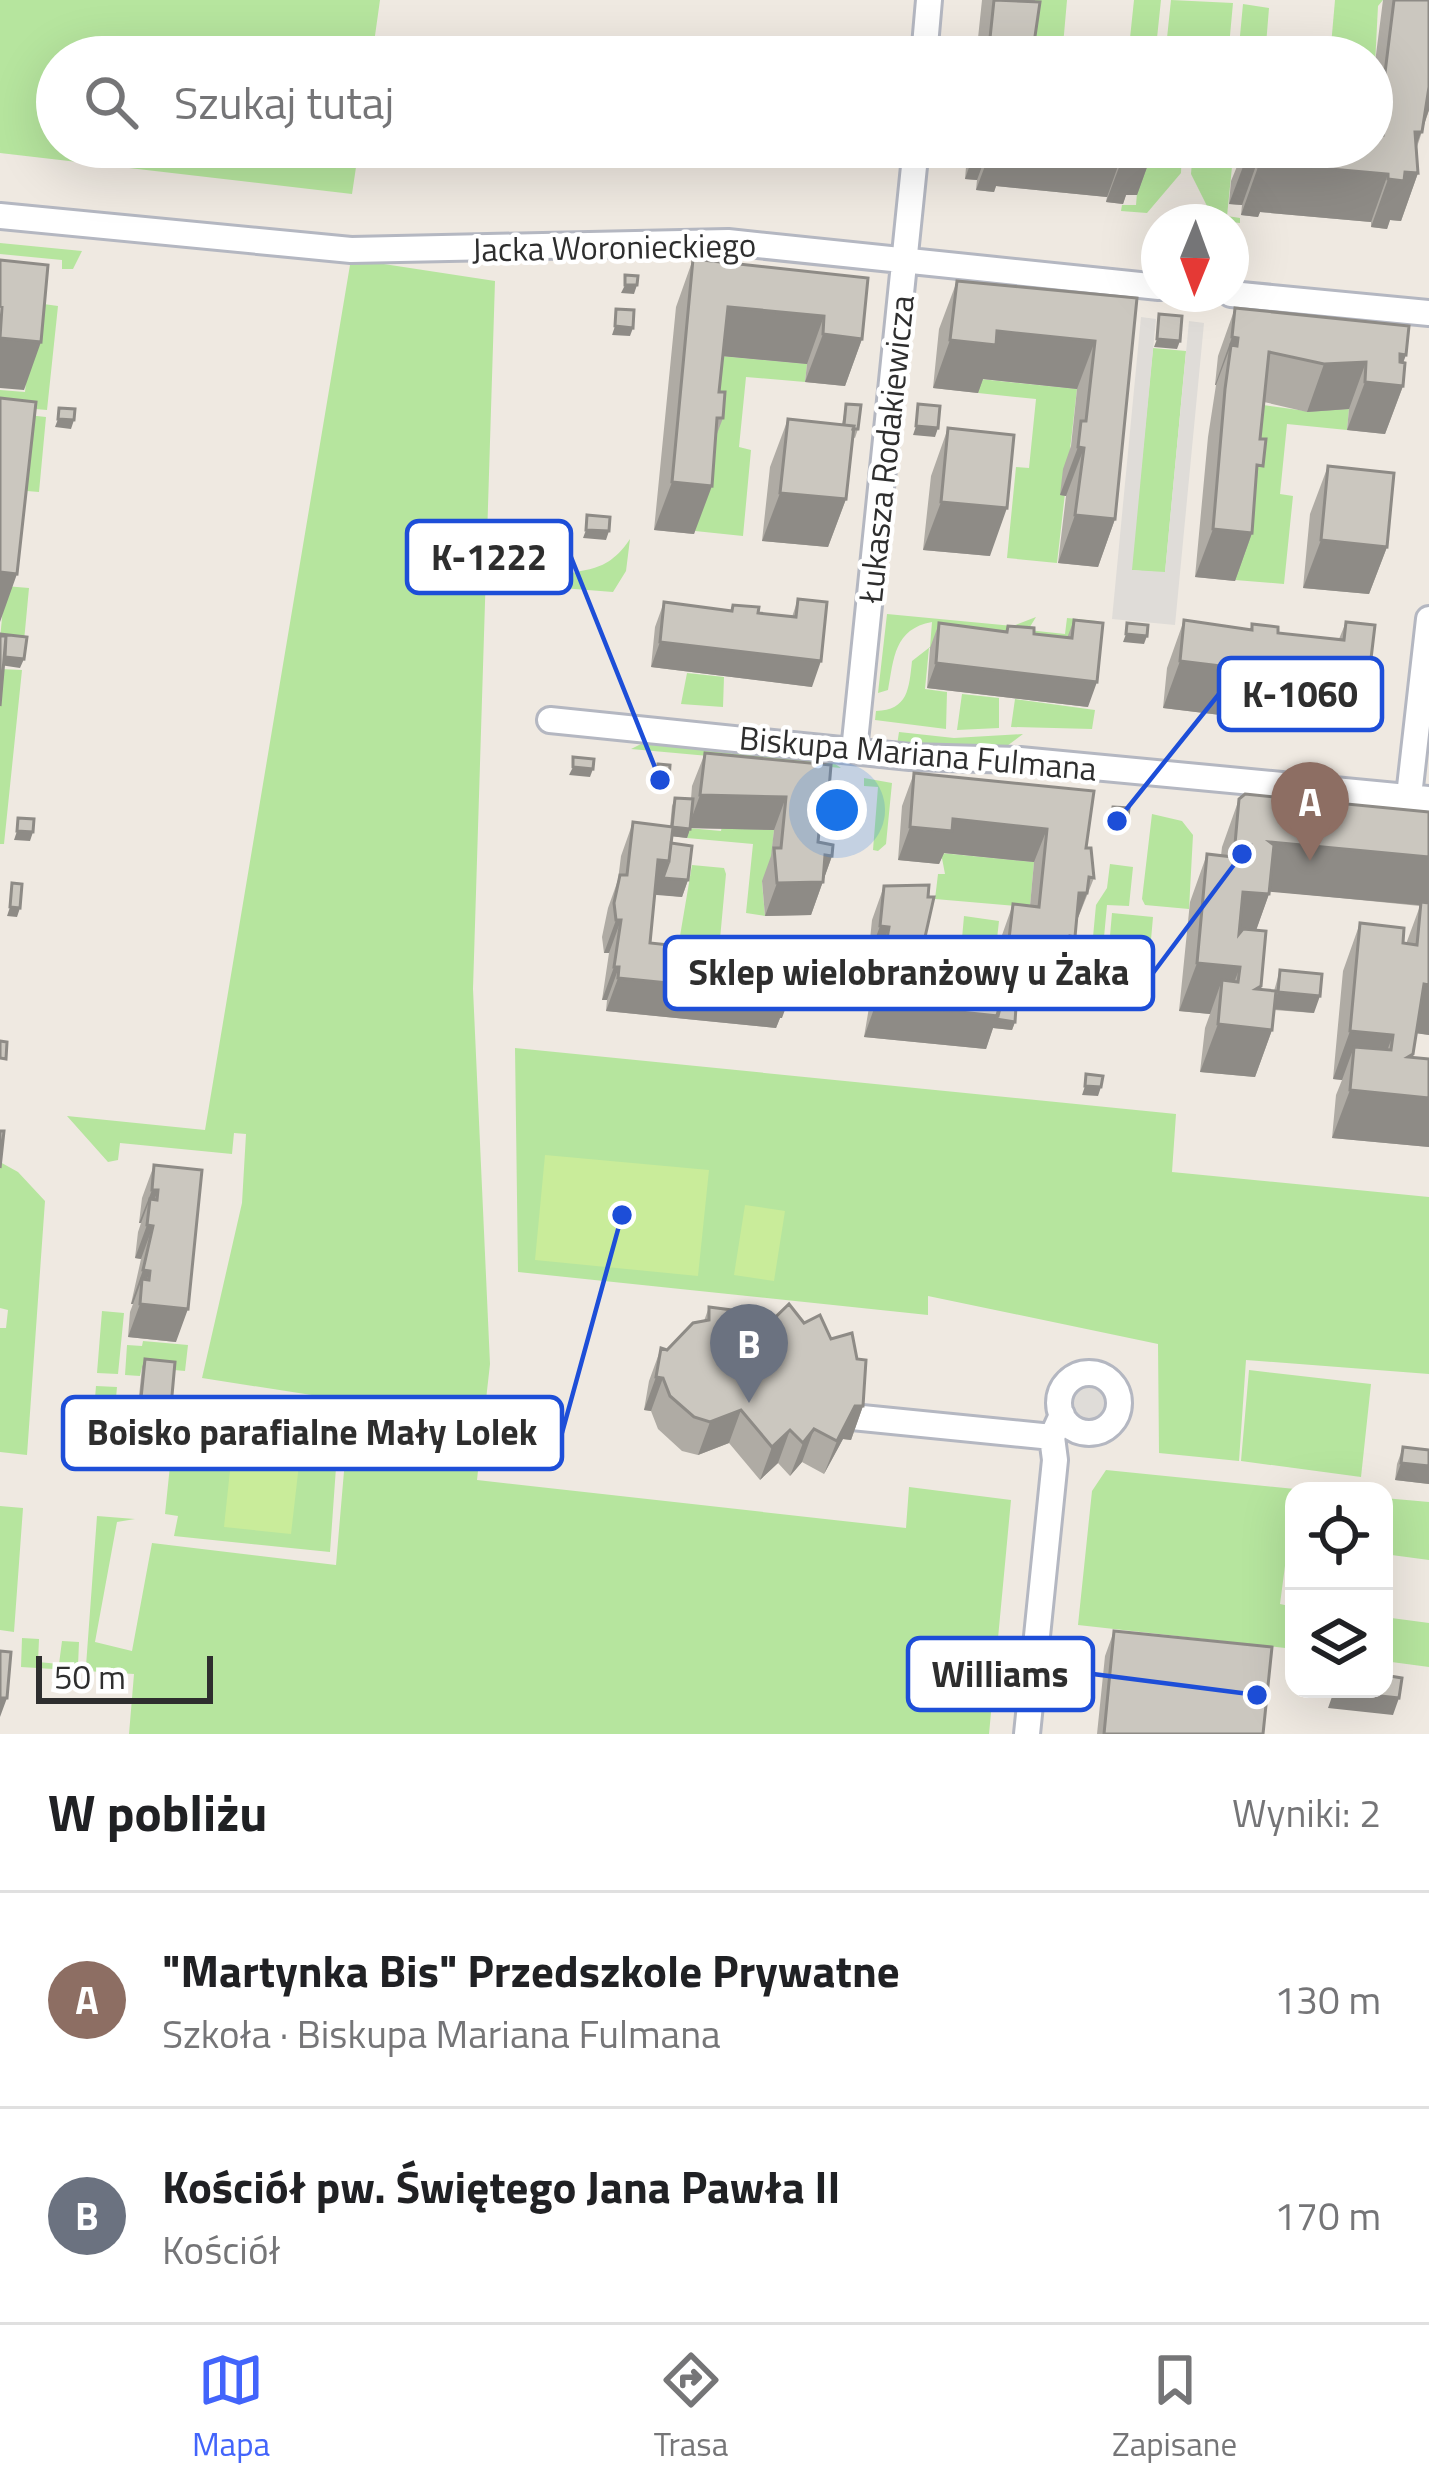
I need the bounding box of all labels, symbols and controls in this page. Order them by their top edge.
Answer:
search box [36,36,1393,168]
text: Szukaj tutaj [174,68,394,136]
icon: search [78,69,144,135]
north arrow [1141,204,1249,312]
street label: Jacka Woronieckiego [471,220,757,274]
street label: Łukasza Rodakiewicza [845,293,927,606]
callout: K-1222 [407,521,571,593]
text: K-1222 [431,529,547,584]
callout: K-1060 [1219,658,1382,730]
text: K-1060 [1242,666,1358,721]
street label: Biskupa Mariana Fulmana [737,712,1099,794]
pin: A [1271,762,1349,861]
your location [807,780,867,840]
callout: Sklep wielobranżowy u Żaka [665,937,1153,1009]
text: Sklep wielobranżowy u Żaka [689,944,1129,999]
pin: B [710,1304,788,1403]
callout: Boisko parafialne Mały Lolek [63,1397,562,1469]
text: Boisko parafialne Mały Lolek [87,1404,538,1459]
map controls [1285,1482,1393,1698]
button: locate [1285,1482,1393,1590]
button: layers [1285,1590,1393,1698]
callout: Williams [908,1638,1093,1710]
text: Williams [931,1646,1069,1701]
scale bar [36,1650,213,1703]
text: 50 m [54,1652,126,1702]
text: W pobliżu [48,1773,268,1851]
text: Wyniki: 2 [1232,1783,1381,1842]
text: "Martynka Bis" Przedszkole Prywatne [162,1936,900,2004]
text: A [75,1970,99,2029]
text: 130 m [1274,1970,1381,2029]
text: Szkoła · Biskupa Mariana Fulmana [162,2004,721,2063]
text: Kościół pw. Świętego Jana Pawła II [162,2152,840,2220]
text: B [75,2186,99,2245]
text: 170 m [1274,2186,1381,2245]
text: Kościół [162,2220,281,2279]
tab: Mapa [192,2347,270,2469]
tab: Trasa [654,2347,728,2469]
tab: Zapisane [1112,2347,1237,2469]

